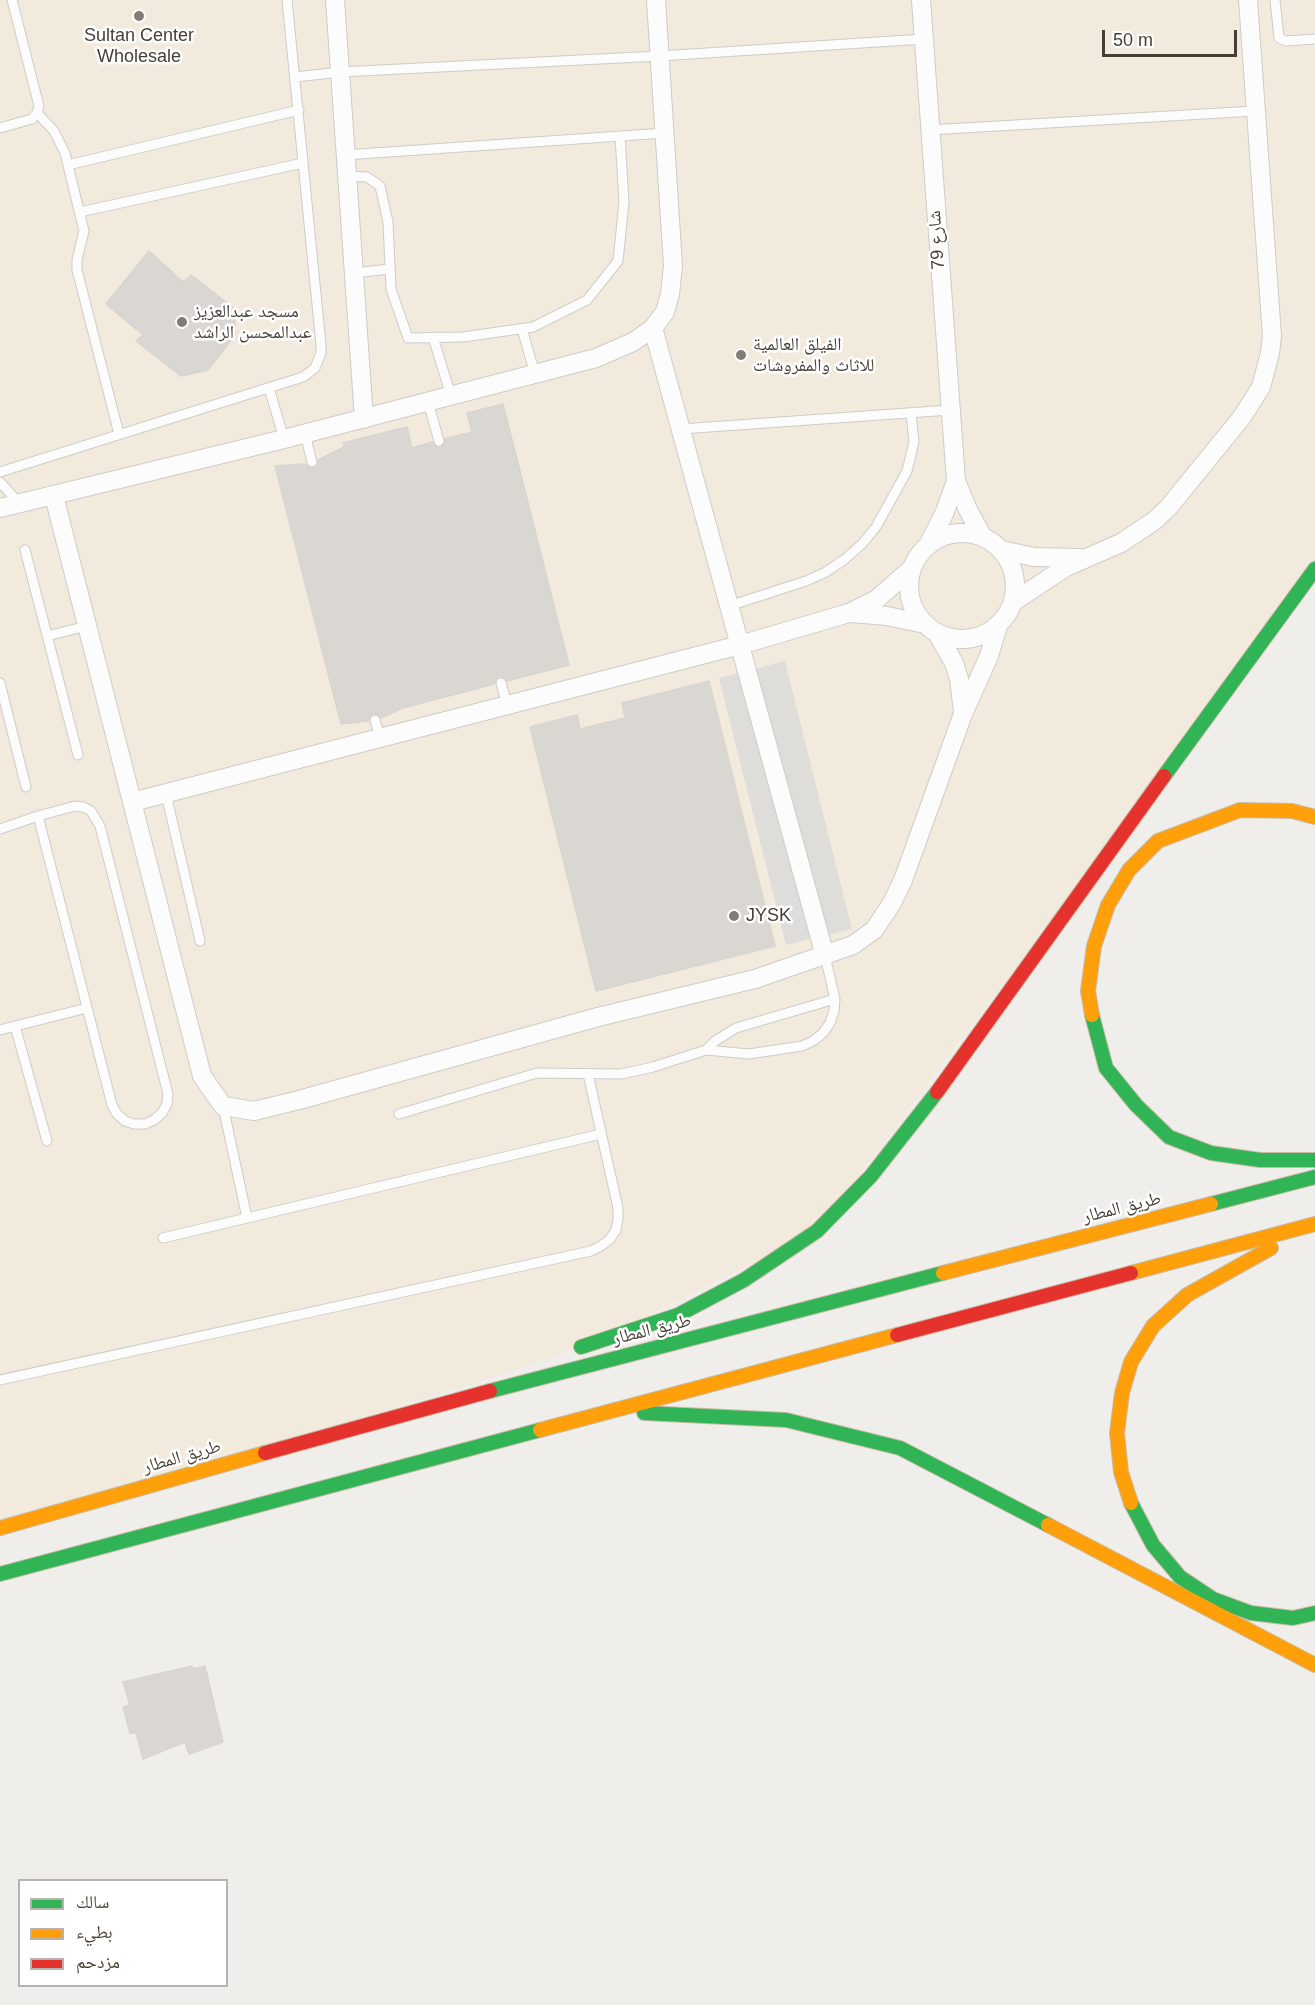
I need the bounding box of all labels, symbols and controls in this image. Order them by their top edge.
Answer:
marker: Sultan Center Wholesale [132,9,146,23]
scale bar [1105,18,1240,56]
place label: Sultan Center Wholesale [84,25,194,68]
text: 50 m [1113,30,1153,50]
street label: شارع 79 [924,210,950,270]
place label: مسجد عبدالعزيز عبدالمحسن الراشد [194,301,312,344]
marker: مسجد عبدالعزيز عبدالمحسن الراشد [175,315,189,329]
place label: الفيلق العالمية للاثاث والمفروشات [753,334,874,376]
marker: الفيلق العالمية للاثاث والمفروشات [734,348,748,362]
place label: JYSK [746,905,791,927]
marker: JYSK [727,909,741,923]
street label: طريق المطار [1080,1188,1164,1228]
street label: طريق المطار [610,1310,694,1350]
street label: طريق المطار [140,1436,224,1478]
legend [18,1879,228,1987]
text: سالك [76,1892,109,1912]
text: بطيء [76,1922,113,1942]
text: مزدحم [76,1952,120,1972]

